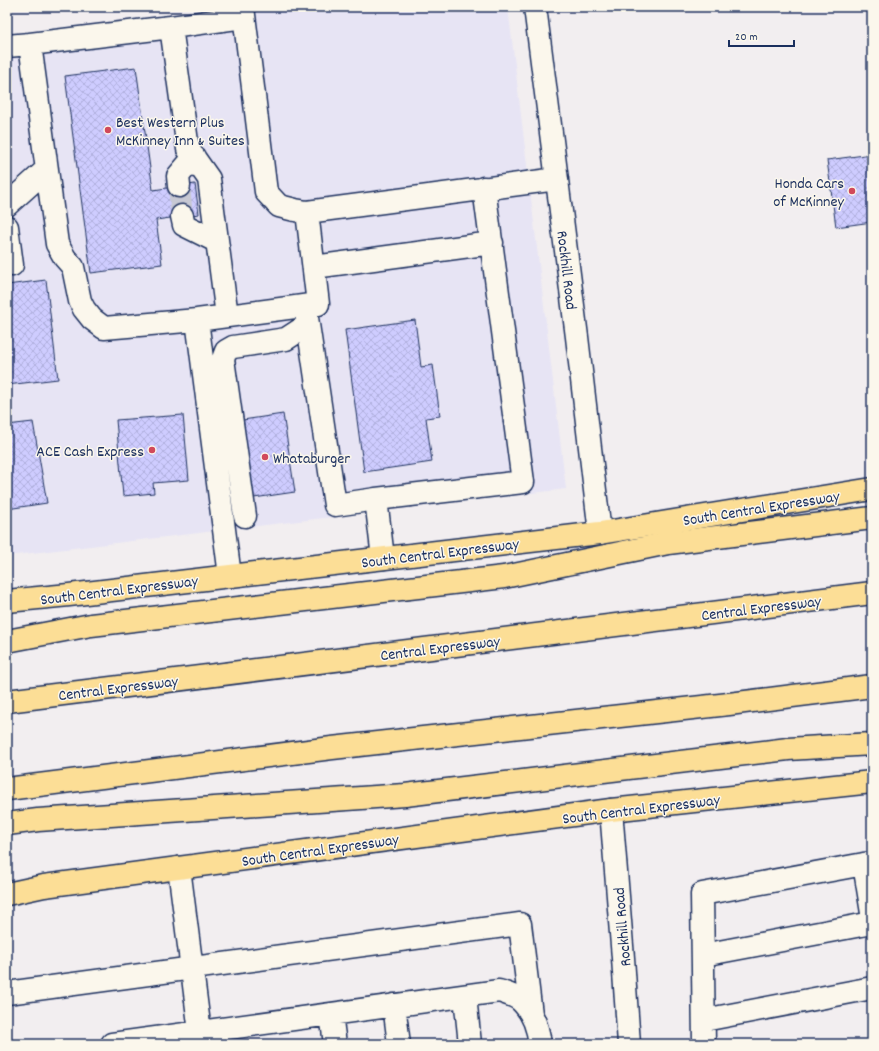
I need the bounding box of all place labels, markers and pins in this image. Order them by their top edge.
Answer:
place label: Best Western Plus McKinney Inn & Suites [116,112,245,153]
marker: Best Western Plus McKinney Inn & Suites [103,125,113,135]
place label: Honda Cars of McKinney [773,173,845,214]
marker: Honda Cars of McKinney [847,186,857,196]
place label: ACE Cash Express [36,441,144,464]
marker: ACE Cash Express [147,445,157,455]
place label: Whataburger [273,448,350,471]
marker: Whataburger [260,452,270,462]

